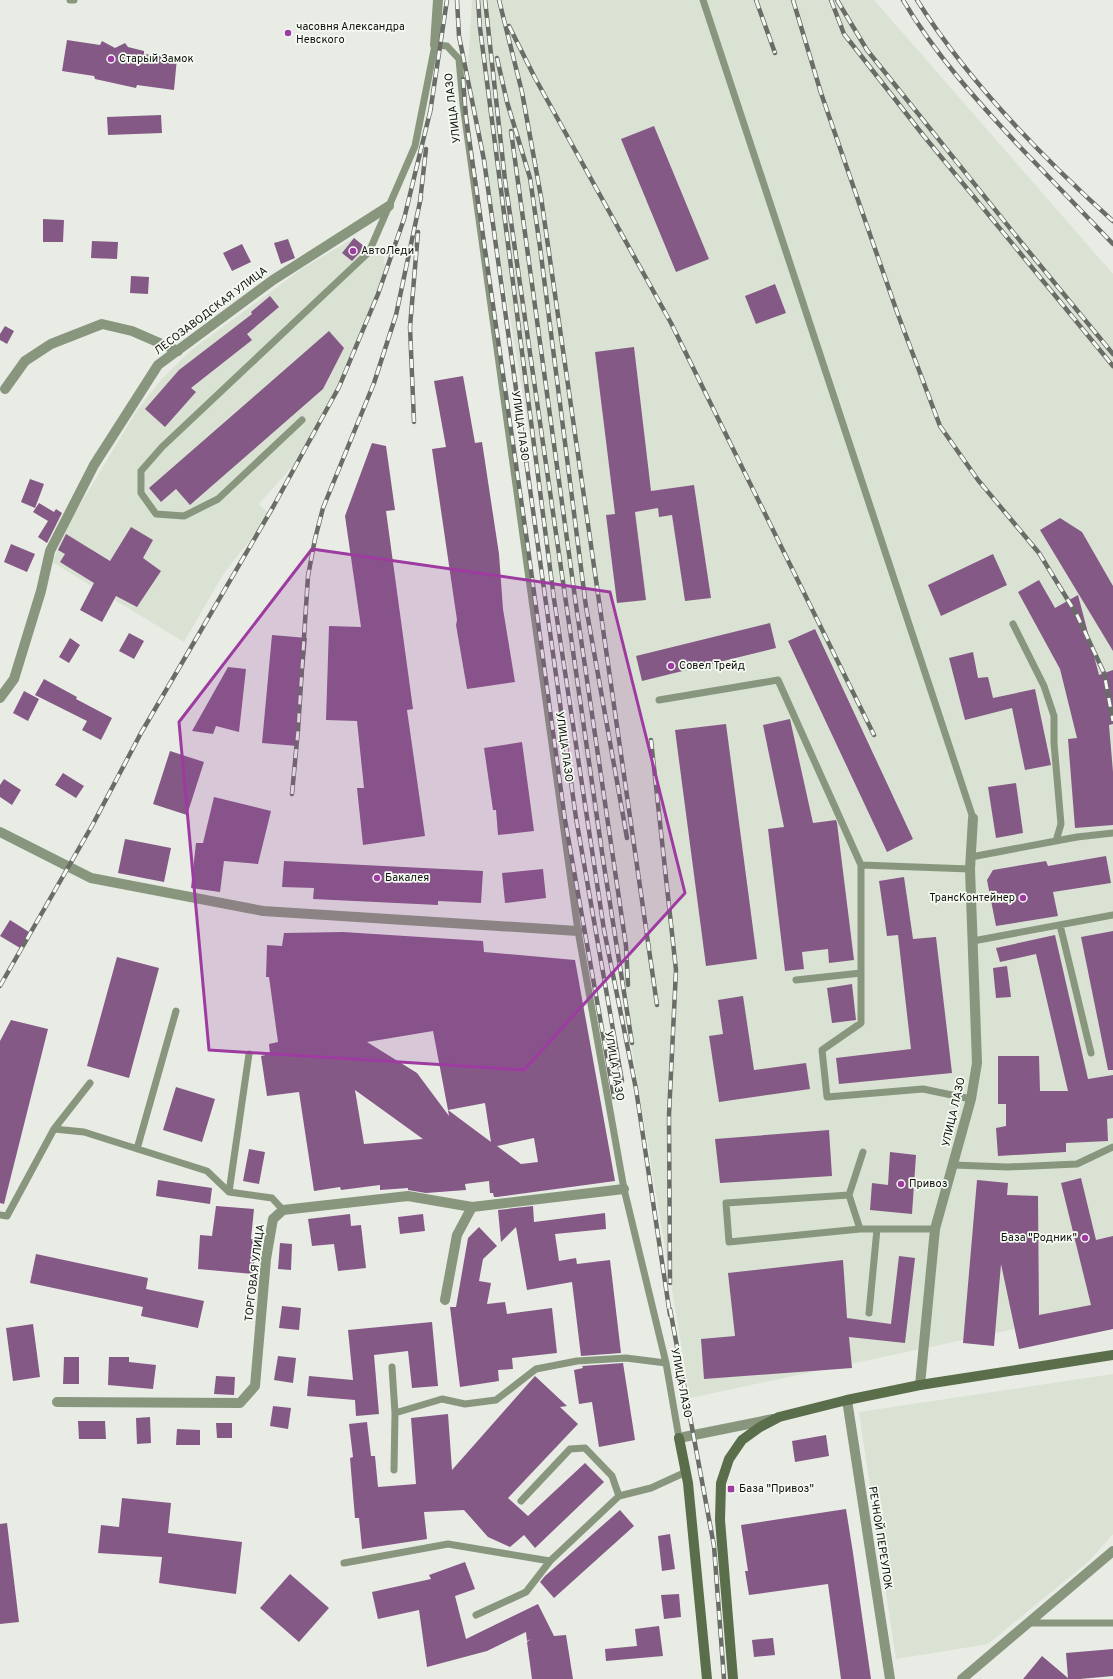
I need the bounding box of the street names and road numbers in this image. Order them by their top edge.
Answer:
street label: УЛИЦА ЛАЗО [442,72,464,144]
street label: ЛЕСОЗАВОДСКАЯ УЛИЦА [152,264,270,358]
street label: УЛИЦА ЛАЗО [508,390,532,462]
street label: УЛИЦА ЛАЗО [552,711,576,783]
street label: УЛИЦА ЛАЗО [601,1030,627,1102]
street label: УЛИЦА ЛАЗО [939,1076,969,1148]
street label: ТОРГОВАЯ УЛИЦА [242,1223,268,1323]
street label: УЛИЦА ЛАЗО [667,1347,695,1419]
street label: РЕЧНОЙ ПЕРЕУЛОК [865,1485,896,1591]

